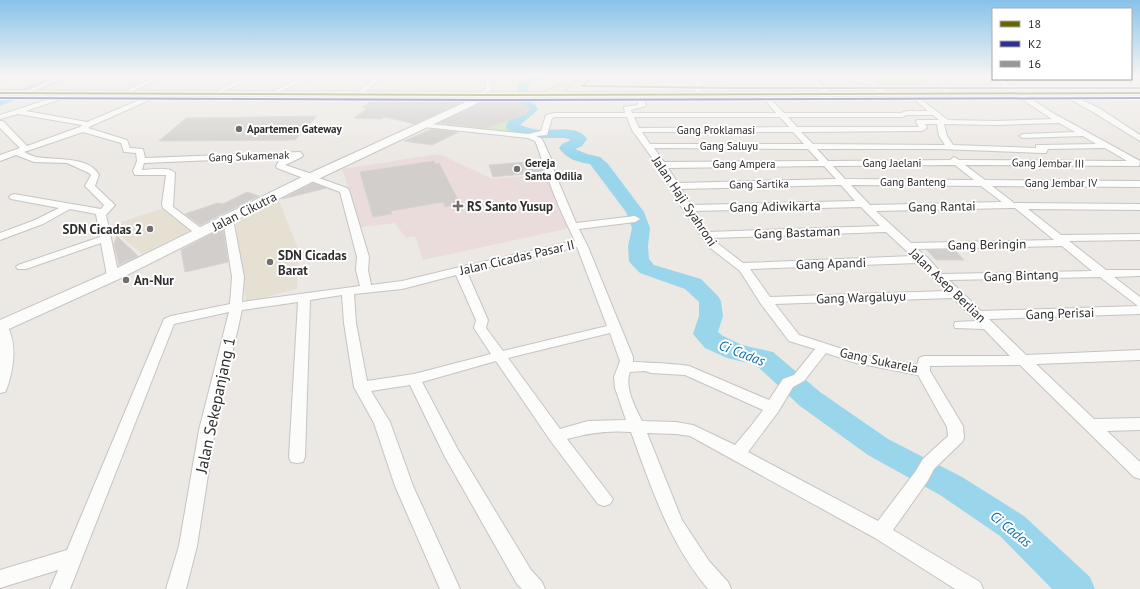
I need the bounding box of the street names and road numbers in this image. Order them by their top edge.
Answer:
street label: Gang Proklamasi [677,123,755,137]
street label: Gang Saluyu [700,139,758,153]
street label: Gang Sukamenak [208,148,290,164]
street label: Jalan Haji Syahroni [648,152,721,250]
street label: Gang Jembar III [1012,155,1084,171]
street label: Gang Jaelani [863,156,922,170]
street label: Gang Ampera [713,157,775,171]
street label: Gang Banteng [880,175,946,189]
street label: Gang Sartika [729,176,789,192]
street label: Gang Jembar IV [1025,176,1098,190]
street label: Jalan Cikutra [208,188,279,235]
street label: Gang Adiwikarta [729,197,821,216]
street label: Gang Rantai [908,197,976,216]
street label: Gang Bastaman [754,222,841,243]
street label: Gang Beringin [947,235,1027,254]
street label: Jalan Cicadas Pasar II [457,236,576,279]
street label: Jalan Asep Berlian [905,244,990,326]
street label: Gang Apandi [796,254,866,273]
street label: Gang Bintang [983,266,1059,285]
street label: Gang Wargaluyu [816,287,906,308]
street label: Gang Perisai [1025,304,1095,323]
street label: Jalan Sekepanjang 1 [191,335,239,476]
street label: Gang Sukarela [838,344,920,377]

